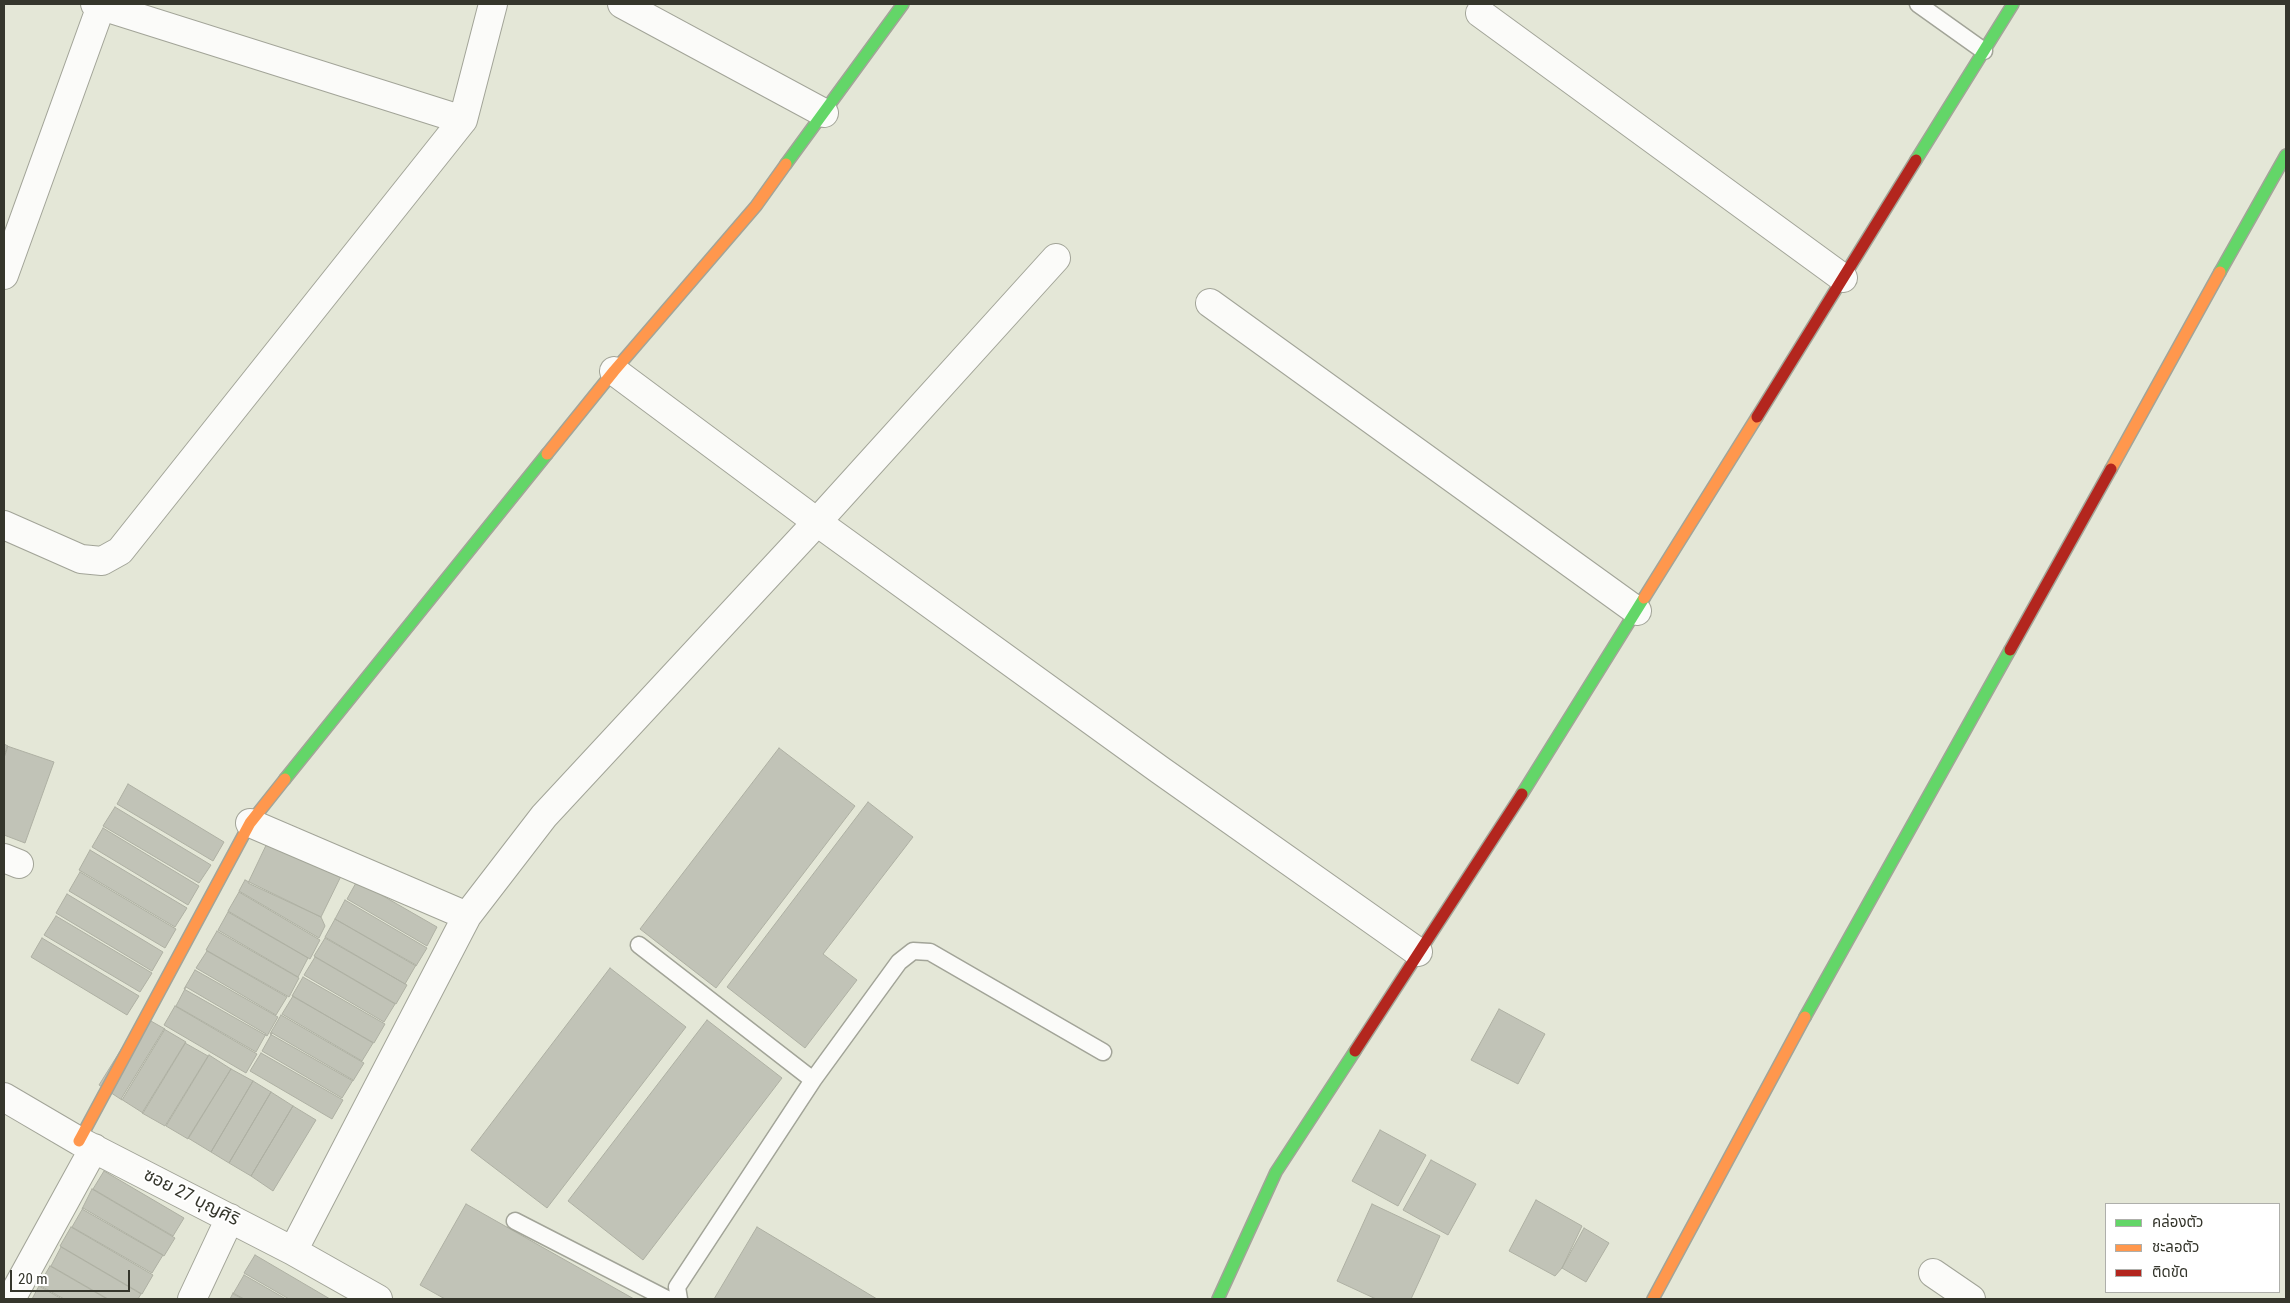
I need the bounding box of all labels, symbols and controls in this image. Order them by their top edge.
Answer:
street label: ซอย 27 บุญศิริ [140,1165,242,1231]
legend [2105,1203,2280,1293]
text: คล่องตัว [2152,1213,2203,1231]
text: ชะลอตัว [2152,1238,2199,1256]
scale bar [12,1260,132,1292]
text: ติดขัด [2152,1263,2188,1281]
text: 20 m [18,1270,48,1288]

